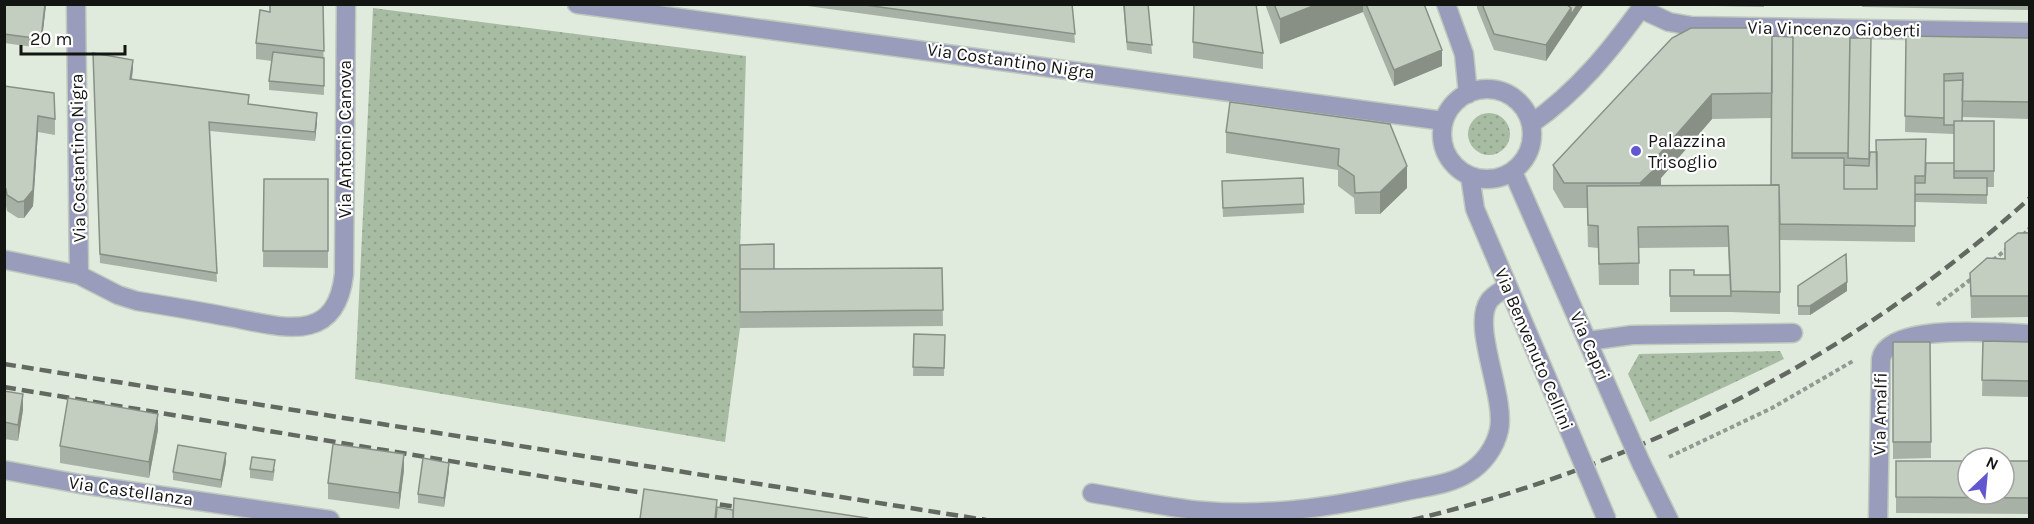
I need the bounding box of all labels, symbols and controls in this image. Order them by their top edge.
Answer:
street label: Via Vincenzo Gioberti [1747,16,1921,42]
scale bar [21,18,124,56]
text: 20 m [30,28,72,50]
street label: Via Costantino Nigra [926,38,1096,84]
street label: Via Antonio Canova [334,60,356,218]
street label: Via Costantino Nigra [66,73,90,243]
place label: Palazzina Trisoglio [1648,130,1726,173]
marker: Palazzina Trisoglio [1629,144,1643,158]
street label: Via Benvenuto Cellini [1490,265,1578,433]
street label: Via Capri [1565,308,1615,384]
street label: Via Amalfi [1868,372,1892,456]
north arrow [1956,446,2016,506]
text: N [1983,452,2002,474]
street label: Via Castellanza [67,471,195,511]

